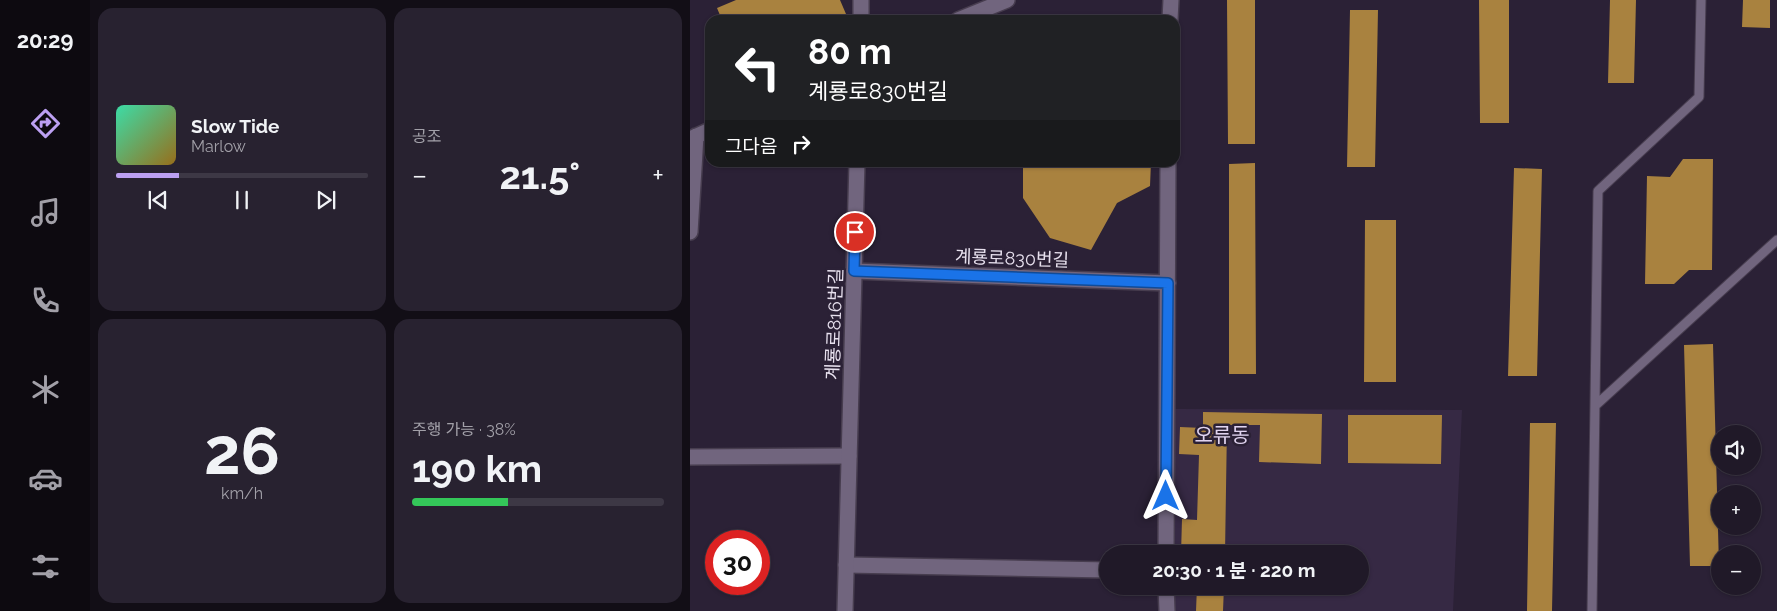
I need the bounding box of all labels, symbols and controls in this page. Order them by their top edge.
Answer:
text: 20:29 [17,27,73,53]
text: 80 m [808,31,892,72]
icon: left [725,35,790,100]
text: 계룡로830번길 [808,78,947,104]
icon: directions [28,106,63,141]
text: Slow Tide [191,115,280,137]
text: 공조 [412,127,441,146]
icon: right [787,130,815,158]
text: 그다음 [725,135,777,157]
text: Marlow [191,137,246,156]
text: 21.5° [499,153,580,198]
text: − [412,159,427,192]
text: + [652,159,664,192]
icon: previous [144,186,172,214]
icon: pause [228,186,256,214]
icon: next [312,186,340,214]
icon: music [28,195,63,230]
pin [834,211,876,253]
icon: arrive [841,218,869,246]
street label: 계룡로830번길 [955,246,1069,270]
street label: 계룡로816번길 [822,268,846,380]
icon: phone [28,283,63,318]
icon: climate [28,372,63,407]
text: 26 [204,413,280,489]
text: 주행 가능 · 38% [412,420,516,439]
district label: 오류동 [1194,423,1250,447]
map controls [1711,425,1761,595]
button: sound [1711,425,1761,475]
text: 190 km [412,446,542,491]
icon: car [28,461,63,496]
position arrow [1139,469,1191,521]
text: km/h [221,484,263,503]
button: + [1711,485,1761,535]
speed limit sign: 30 [705,530,770,595]
button: − [1711,545,1761,595]
icon: filters [28,549,63,584]
text: 20:30 · 1 분 · 220 m [1153,559,1315,581]

